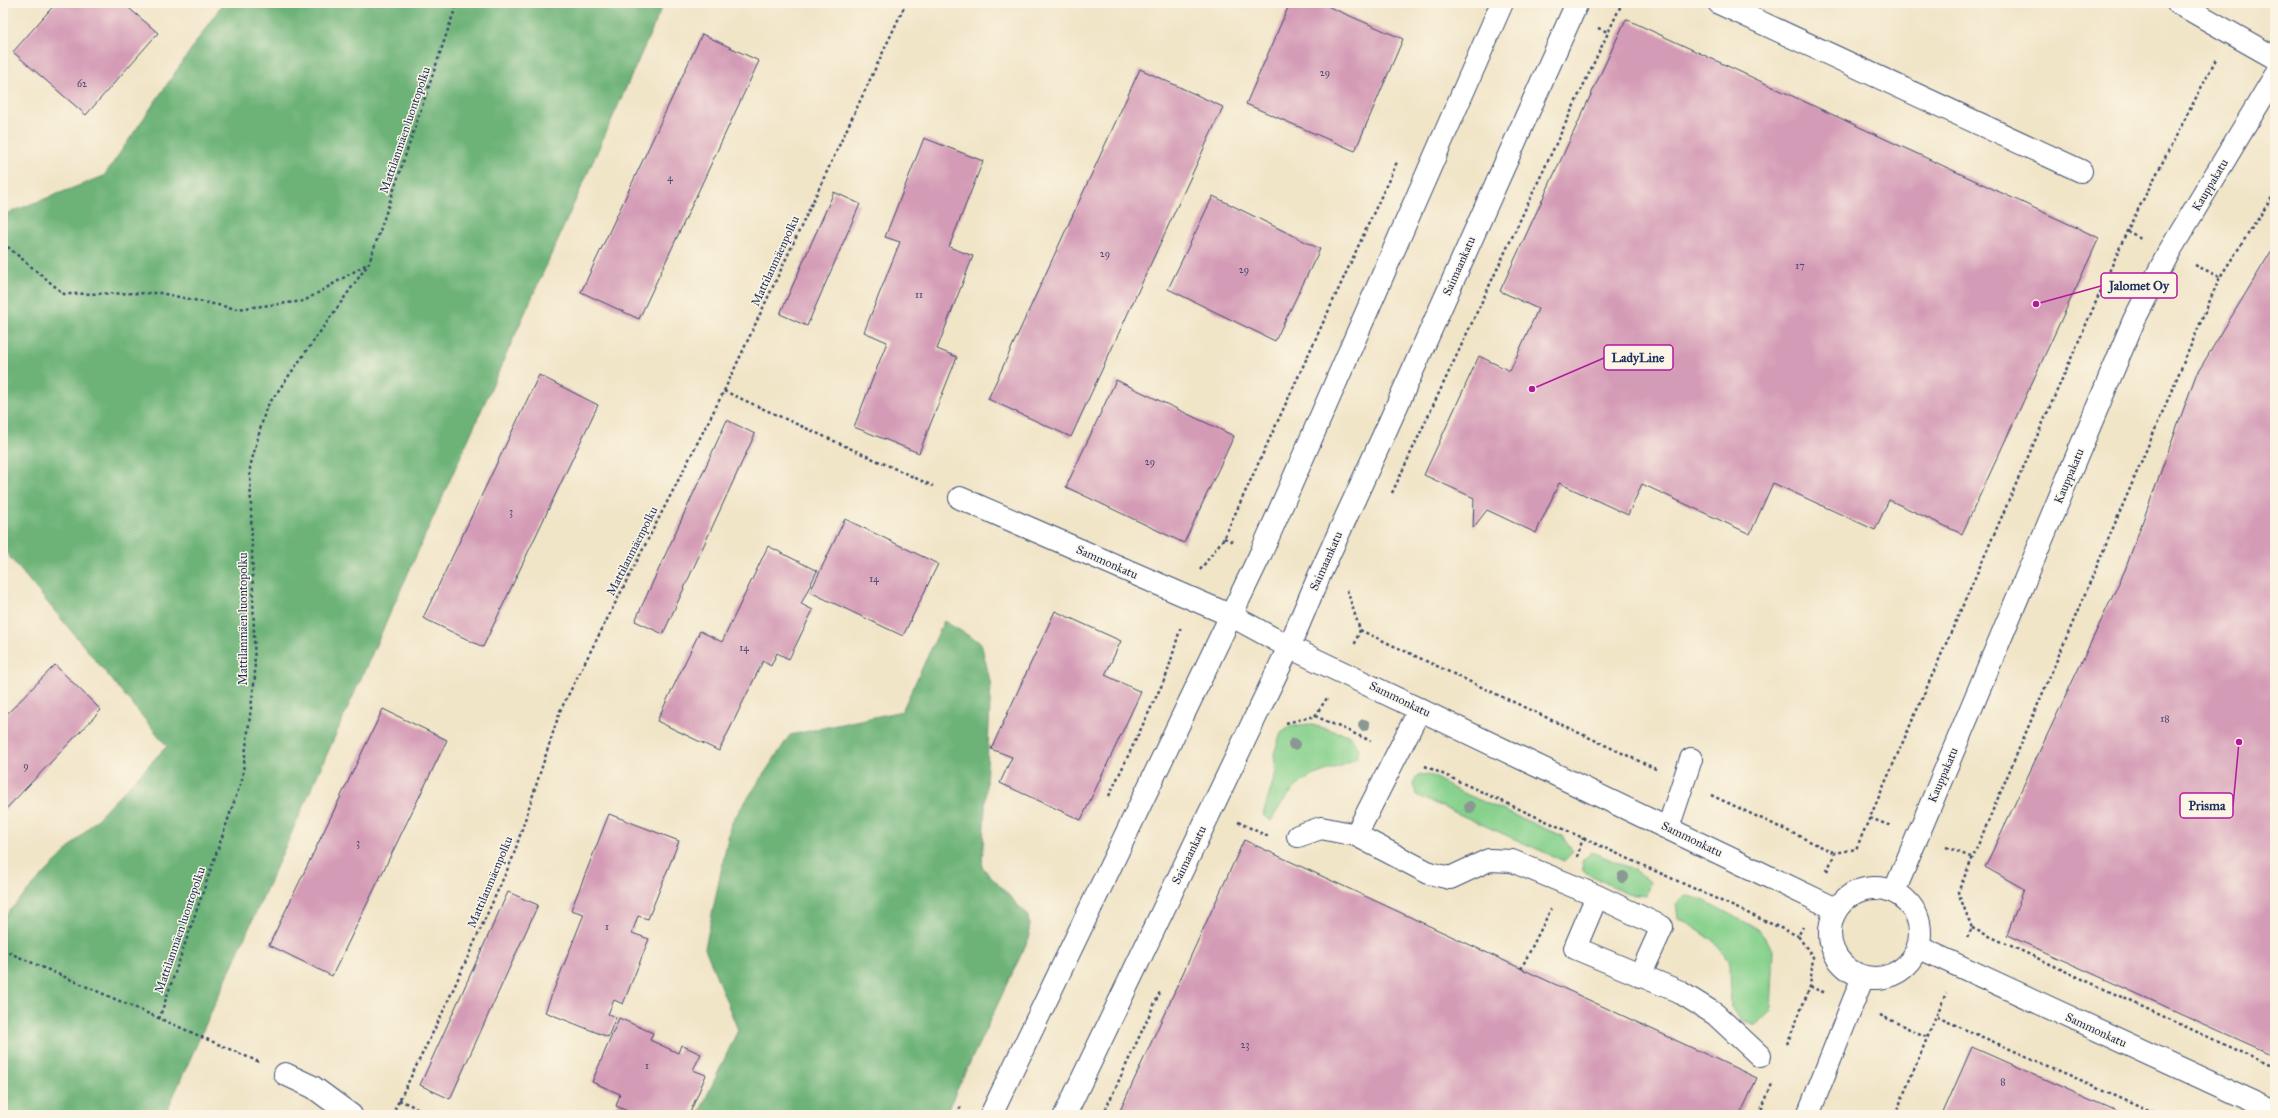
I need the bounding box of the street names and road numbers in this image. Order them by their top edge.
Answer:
street label: Mattilanmäen luontopolku [377,64,433,195]
street label: Kauppakatu [2189,156,2231,214]
street label: Mattilanmäenpolku [748,213,802,308]
street label: Saimaankatu [1440,234,1479,298]
street label: Kauppakatu [2051,446,2087,506]
street label: Mattilanmäenpolku [604,504,661,598]
street label: Saimaankatu [1307,529,1346,593]
street label: Sammonkatu [1074,542,1141,582]
street label: Mattilanmäen luontopolku [236,552,250,686]
street label: Sammonkatu [1367,678,1433,720]
street label: Kauppakatu [1925,745,1961,805]
street label: Sammonkatu [1659,818,1725,860]
street label: Saimaankatu [1169,823,1209,886]
street label: Mattilanmäenpolku [464,834,516,930]
street label: Mattilanmäen luontopolku [152,864,208,995]
street label: Sammonkatu [2063,1010,2129,1051]

